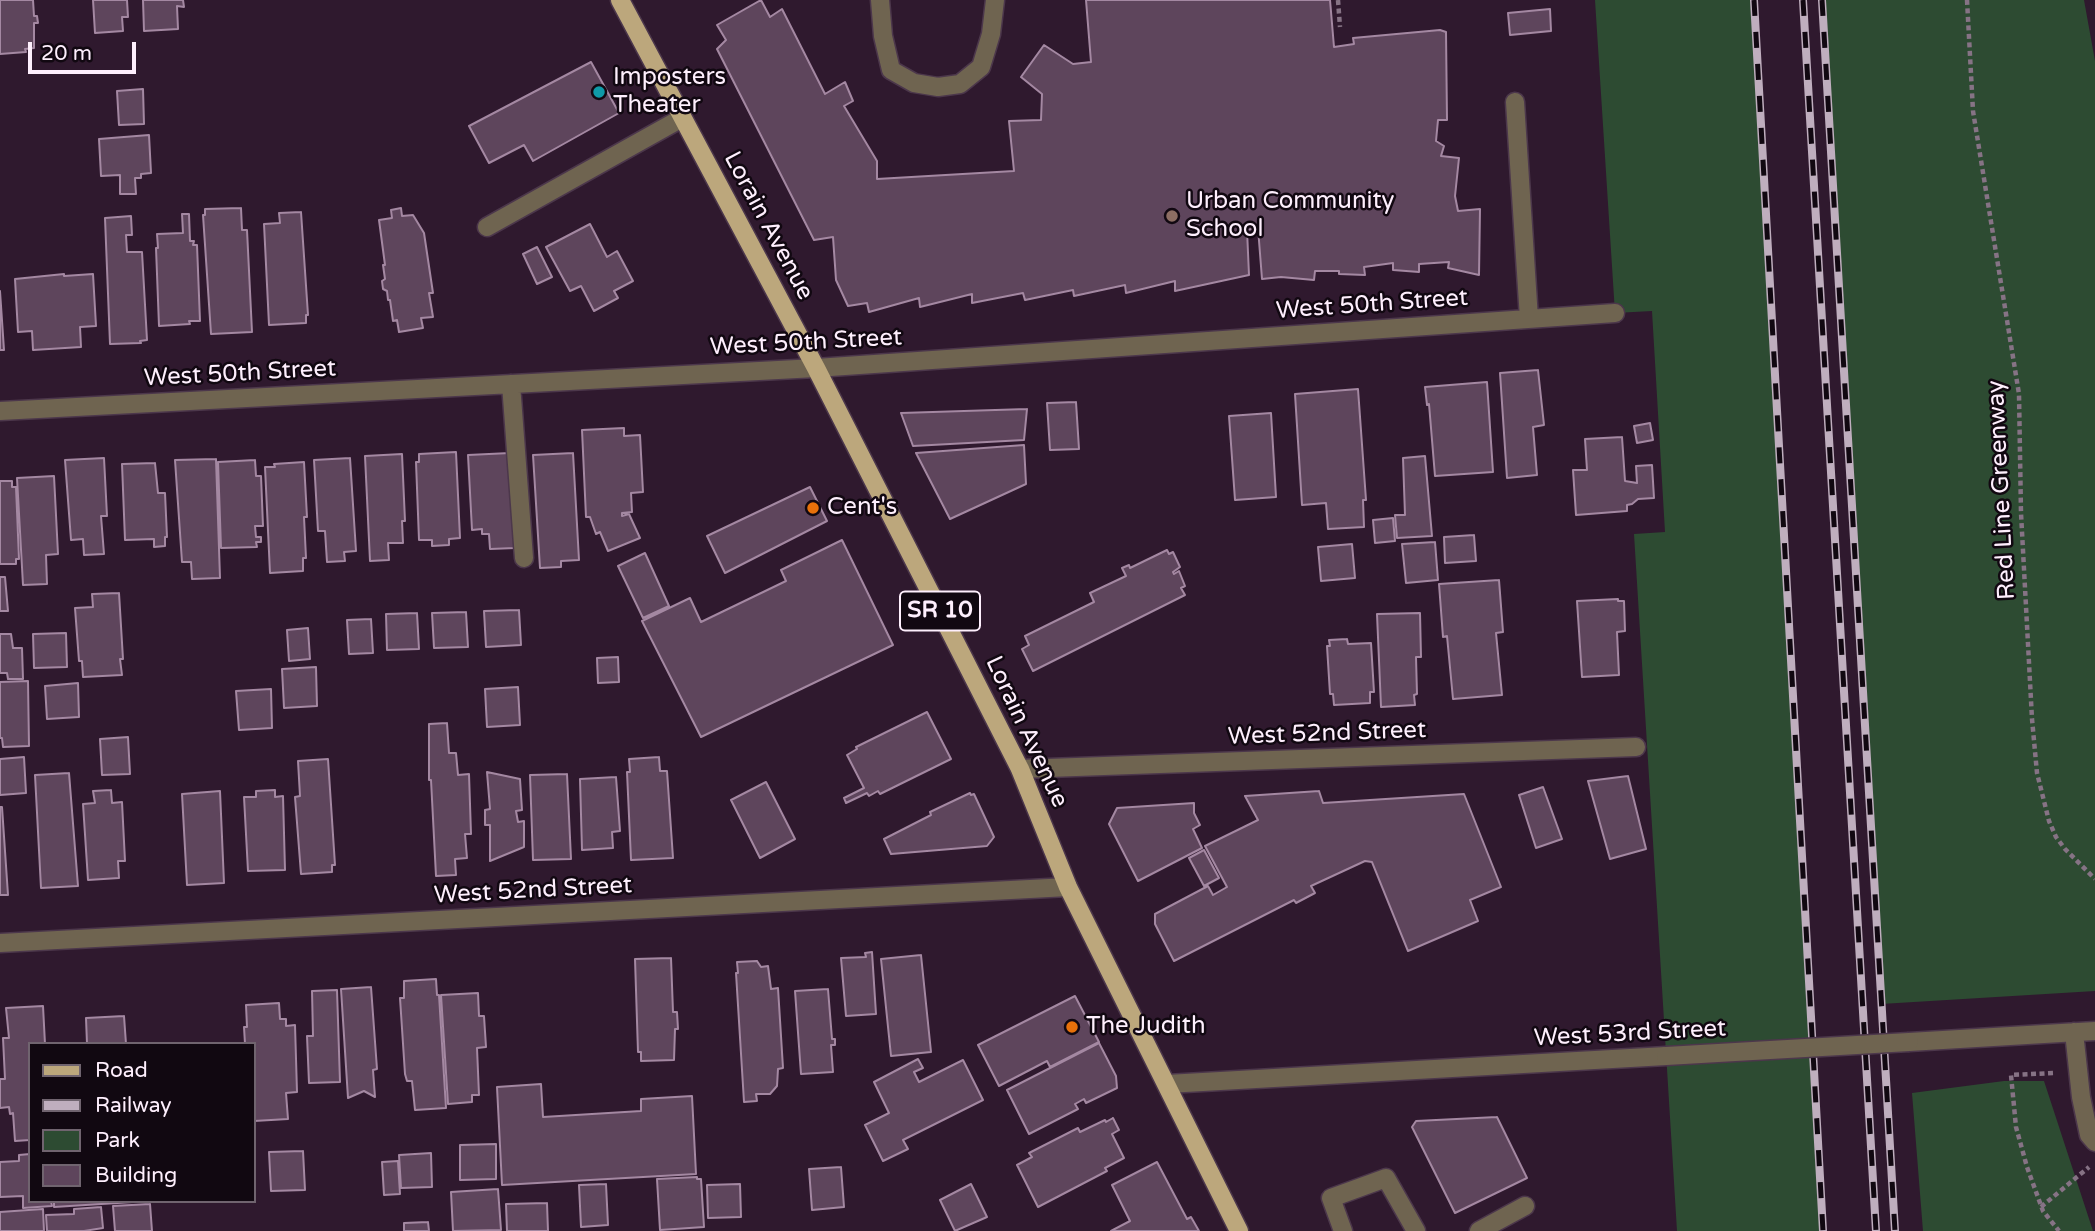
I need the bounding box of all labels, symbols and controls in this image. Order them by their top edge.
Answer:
scale bar [32,28,140,72]
text: 20 m [41,41,92,66]
place label: Imposters Theater [613,64,726,120]
marker: Imposters Theater [591,84,607,100]
street label: Lorain Avenue [717,147,819,305]
place label: Urban Community School [1186,188,1394,244]
marker: Urban Community School [1164,208,1180,224]
street label: West 50th Street [1275,284,1469,326]
street label: West 50th Street [709,324,903,362]
street label: West 50th Street [143,355,337,393]
street label: Red Line Greenway [1982,379,2022,601]
place label: Cent's [827,494,897,522]
marker: Cent's [805,500,821,516]
road number: SR 10 [900,592,980,631]
street label: Lorain Avenue [978,652,1074,812]
street label: West 52nd Street [1227,716,1427,752]
street label: West 52nd Street [433,871,633,911]
place label: The Judith [1086,1013,1206,1041]
street label: West 53rd Street [1533,1015,1727,1053]
marker: The Judith [1064,1019,1080,1035]
legend [28,1042,256,1203]
text: Road [95,1058,148,1083]
text: Railway [95,1093,172,1118]
text: Park [95,1128,140,1153]
text: Building [95,1163,177,1188]

